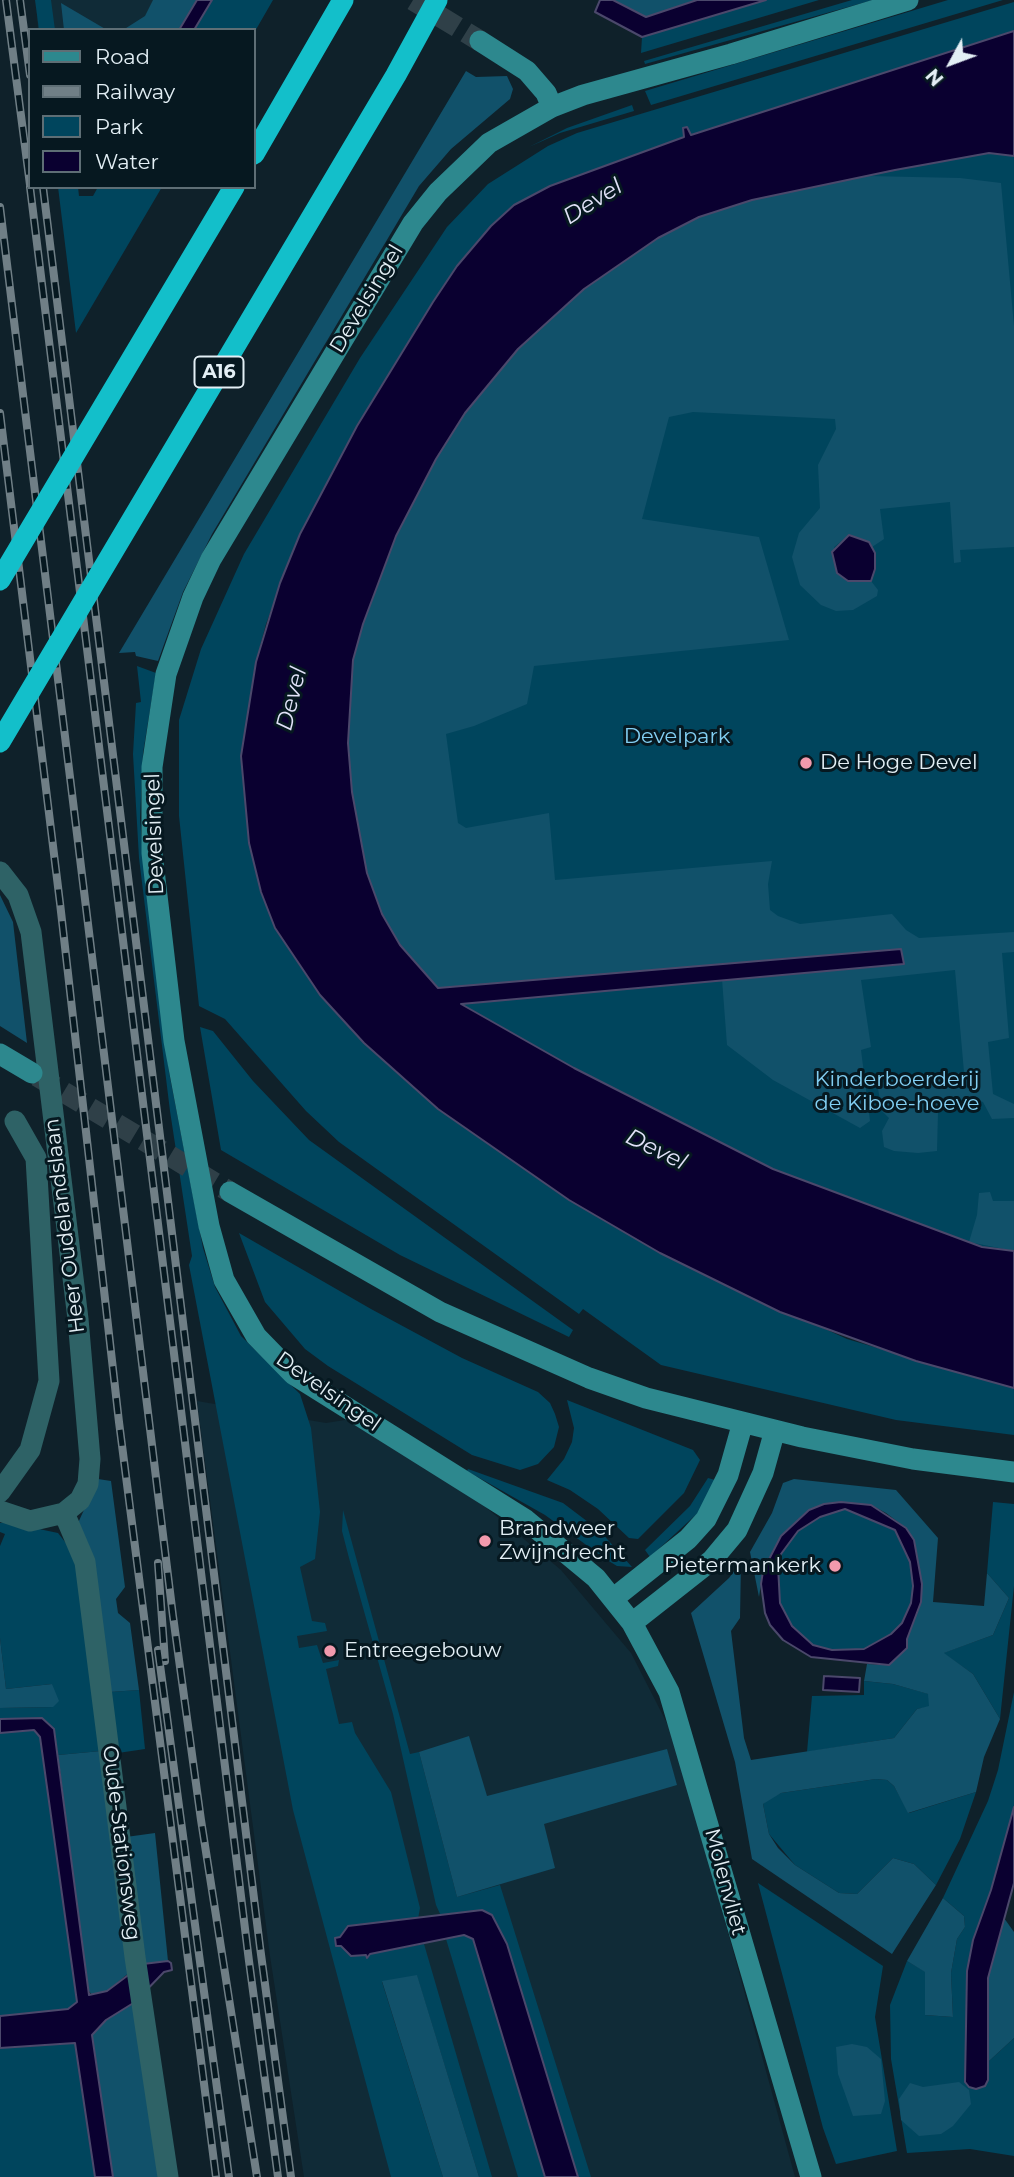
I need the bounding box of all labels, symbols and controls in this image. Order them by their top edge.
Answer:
legend [28,28,256,189]
north arrow [916,28,986,98]
text: Road [95,44,150,69]
text: N [921,64,948,90]
text: Railway [95,79,175,104]
text: Park [95,114,143,139]
text: Water [95,149,159,174]
water label: Devel [558,173,628,231]
street label: Develsingel [325,240,409,358]
road number: A16 [194,356,244,388]
water label: Devel [271,664,313,734]
park label: Develpark [624,724,730,750]
place label: De Hoge Devel [820,750,978,776]
marker: De Hoge Devel [798,755,814,771]
street label: Develsingel [140,773,170,895]
park label: Kinderboerderij de Kiboe-hoeve [815,1067,979,1117]
street label: Heer Oudelandslaan [39,1117,91,1335]
water label: Devel [621,1123,691,1177]
street label: Develsingel [271,1347,385,1437]
place label: Brandweer Zwijndrecht [499,1516,626,1566]
marker: Brandweer Zwijndrecht [477,1533,493,1549]
place label: Pietermankerk [664,1553,821,1579]
marker: Pietermankerk [827,1558,843,1574]
place label: Entreegebouw [344,1638,501,1664]
marker: Entreegebouw [322,1643,338,1659]
street label: Oude-Stationsweg [97,1744,145,1942]
street label: Molenvliet [699,1826,751,1938]

